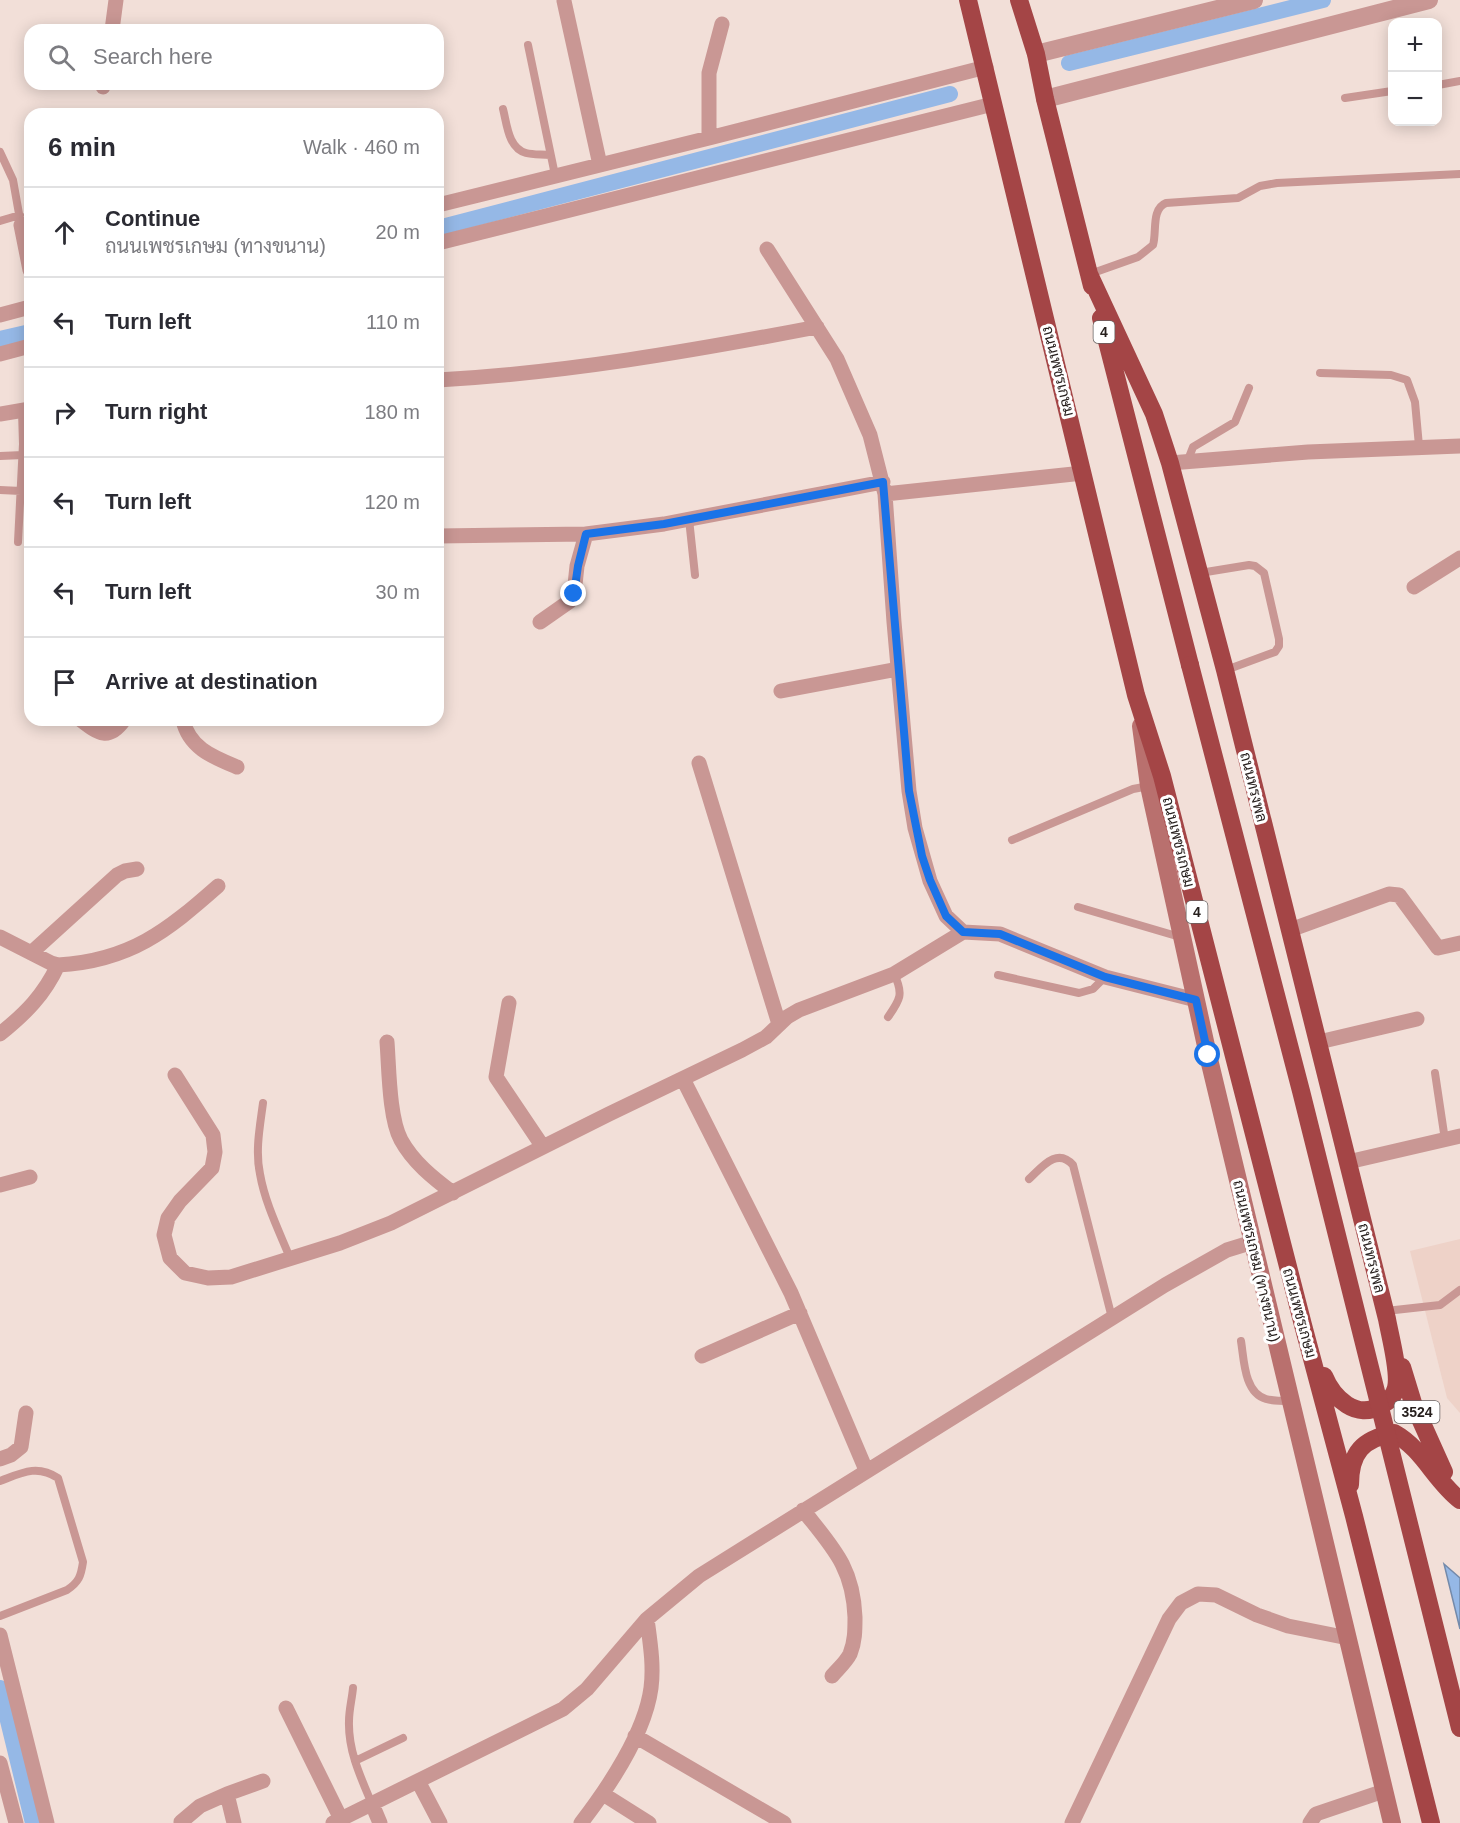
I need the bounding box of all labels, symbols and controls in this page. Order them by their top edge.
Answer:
map controls [1388,18,1442,126]
button: + [1388,18,1442,72]
search box [24,24,444,90]
icon: search [45,41,78,74]
text: Search here [93,44,213,69]
button: − [1388,72,1442,126]
text: 6 min [48,132,116,162]
text: Walk · 460 m [303,136,420,158]
text: Continue [105,206,200,231]
icon: ahead [48,216,81,249]
text: 20 m [376,221,420,243]
text: ถนนเพชรเกษม (ทางขนาน) [105,235,326,257]
icon: left [48,306,81,339]
text: Turn left [105,309,191,334]
text: 110 m [366,311,420,333]
road number: 4 [1094,321,1114,343]
street label: ถนนเพชรเกษม [1040,324,1078,418]
icon: right [48,396,81,429]
text: Turn right [105,399,207,424]
text: 180 m [364,401,420,423]
icon: left [48,486,81,519]
text: Turn left [105,489,191,514]
text: 120 m [364,491,420,513]
icon: left [48,576,81,609]
text: Turn left [105,579,191,604]
route end [560,580,586,606]
text: 30 m [376,581,420,603]
icon: arrive [48,666,81,699]
text: Arrive at destination [105,669,318,694]
street label: ถนนทรงพล [1237,750,1271,824]
street label: ถนนเพชรเกษม [1160,795,1198,889]
road number: 4 [1186,901,1208,923]
route start [1194,1041,1220,1067]
street label: ถนนเพชรเกษม (ทางขนาน) [1230,1178,1284,1344]
street label: ถนนทรงพล [1355,1221,1389,1295]
street label: ถนนเพชรเกษม [1280,1266,1320,1360]
road number: 3524 [1394,1401,1440,1423]

